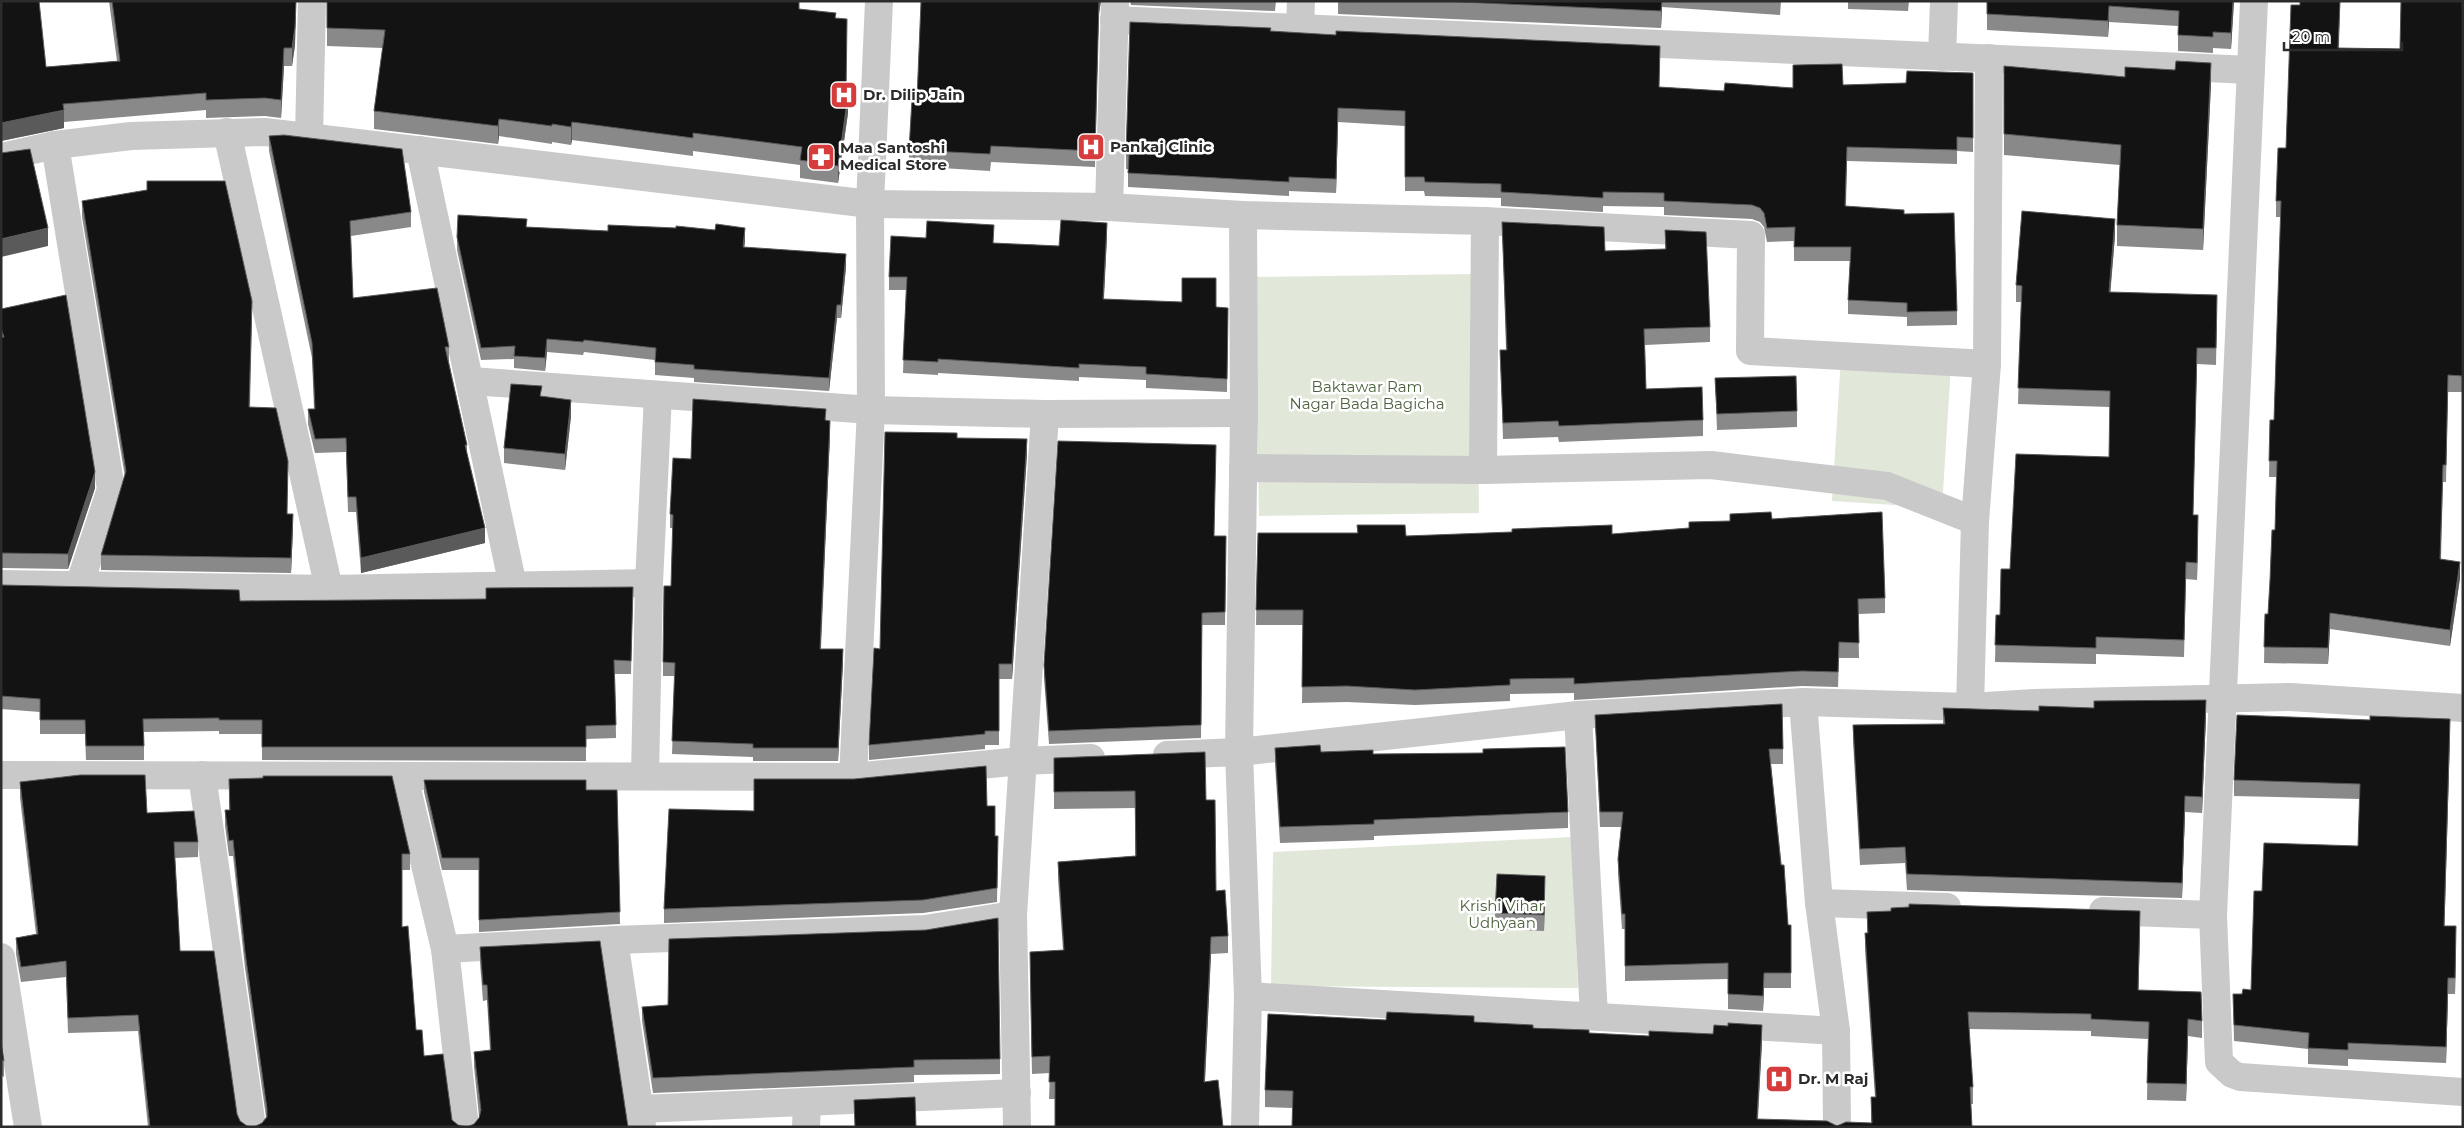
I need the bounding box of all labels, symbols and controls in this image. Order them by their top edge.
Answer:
scale bar [2284,20,2402,52]
text: 20 m [2292,27,2330,46]
hospital icon: Dr. Dilip Jain [829,80,859,110]
place label: Dr. Dilip Jain [863,85,963,104]
hospital icon: Pankaj Clinic [1076,132,1106,162]
place label: Pankaj Clinic [1110,137,1212,156]
place label: Maa Santoshi Medical Store [840,138,947,174]
pharmacy icon: Maa Santoshi Medical Store [806,142,836,172]
park label: Baktawar Ram Nagar Bada Bagicha [1289,377,1445,413]
park label: Krishi Vihar Udhyaan [1459,896,1545,932]
hospital icon: Dr. M Raj [1764,1064,1794,1094]
place label: Dr. M Raj [1798,1069,1868,1088]

